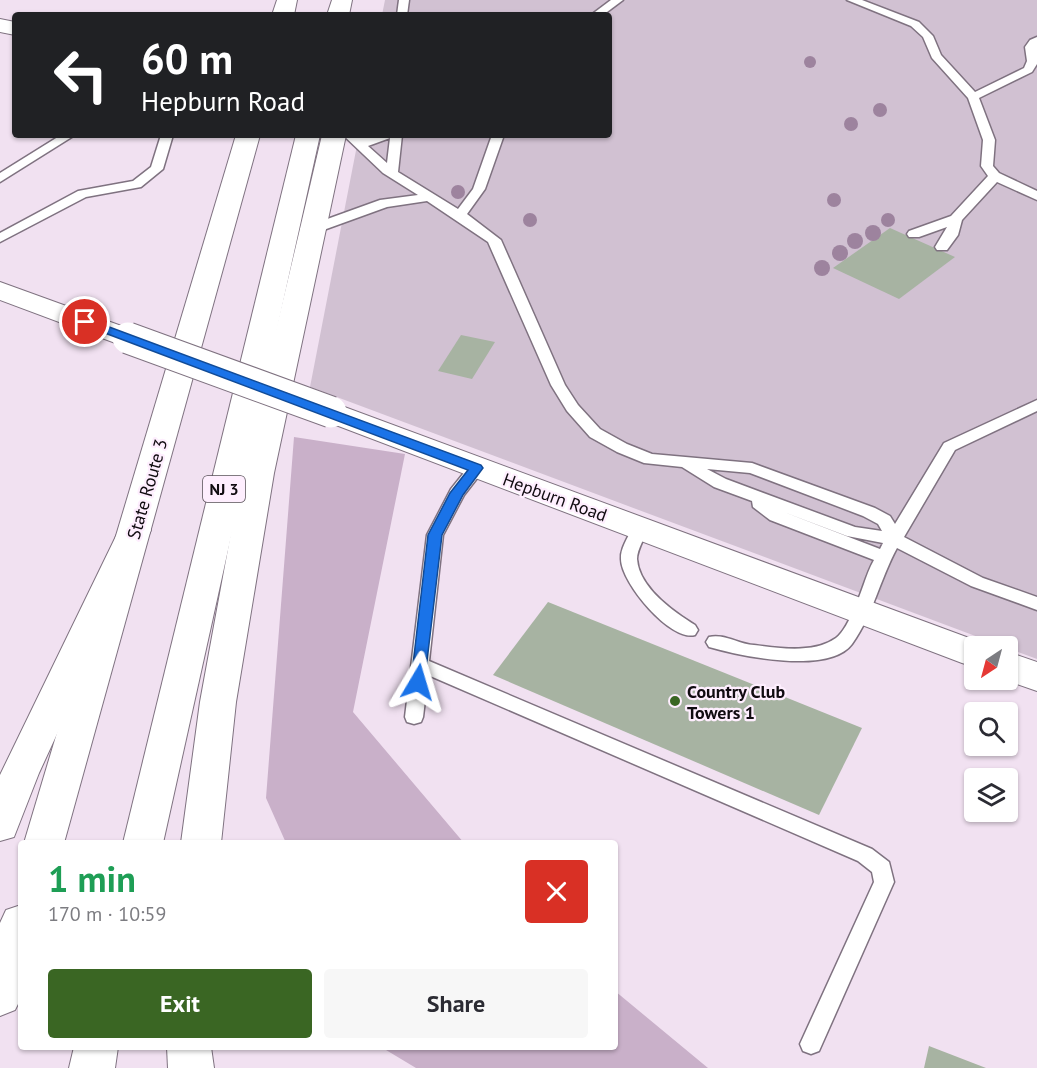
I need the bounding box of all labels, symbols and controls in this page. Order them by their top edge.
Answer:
text: 60 m [141,31,233,86]
icon: left [42,36,120,114]
text: Hepburn Road [141,84,305,118]
pin [59,296,110,347]
icon: arrive [68,305,101,338]
street label: State Route 3 [122,436,172,542]
street label: Hepburn Road [500,468,610,526]
road number: NJ 3 [203,476,245,502]
north arrow [964,636,1018,690]
map controls [964,636,1018,822]
position arrow [386,650,450,714]
place label: Country Club Towers 1 [687,680,785,724]
marker: Country Club Towers 1 [668,694,682,708]
button: search [964,702,1018,756]
button: layers [964,768,1018,822]
text: 1 min [48,855,136,902]
button: close [525,860,588,923]
text: 170 m · 10:59 [48,901,166,927]
button: Exit [48,969,312,1038]
button: Share [324,969,588,1038]

